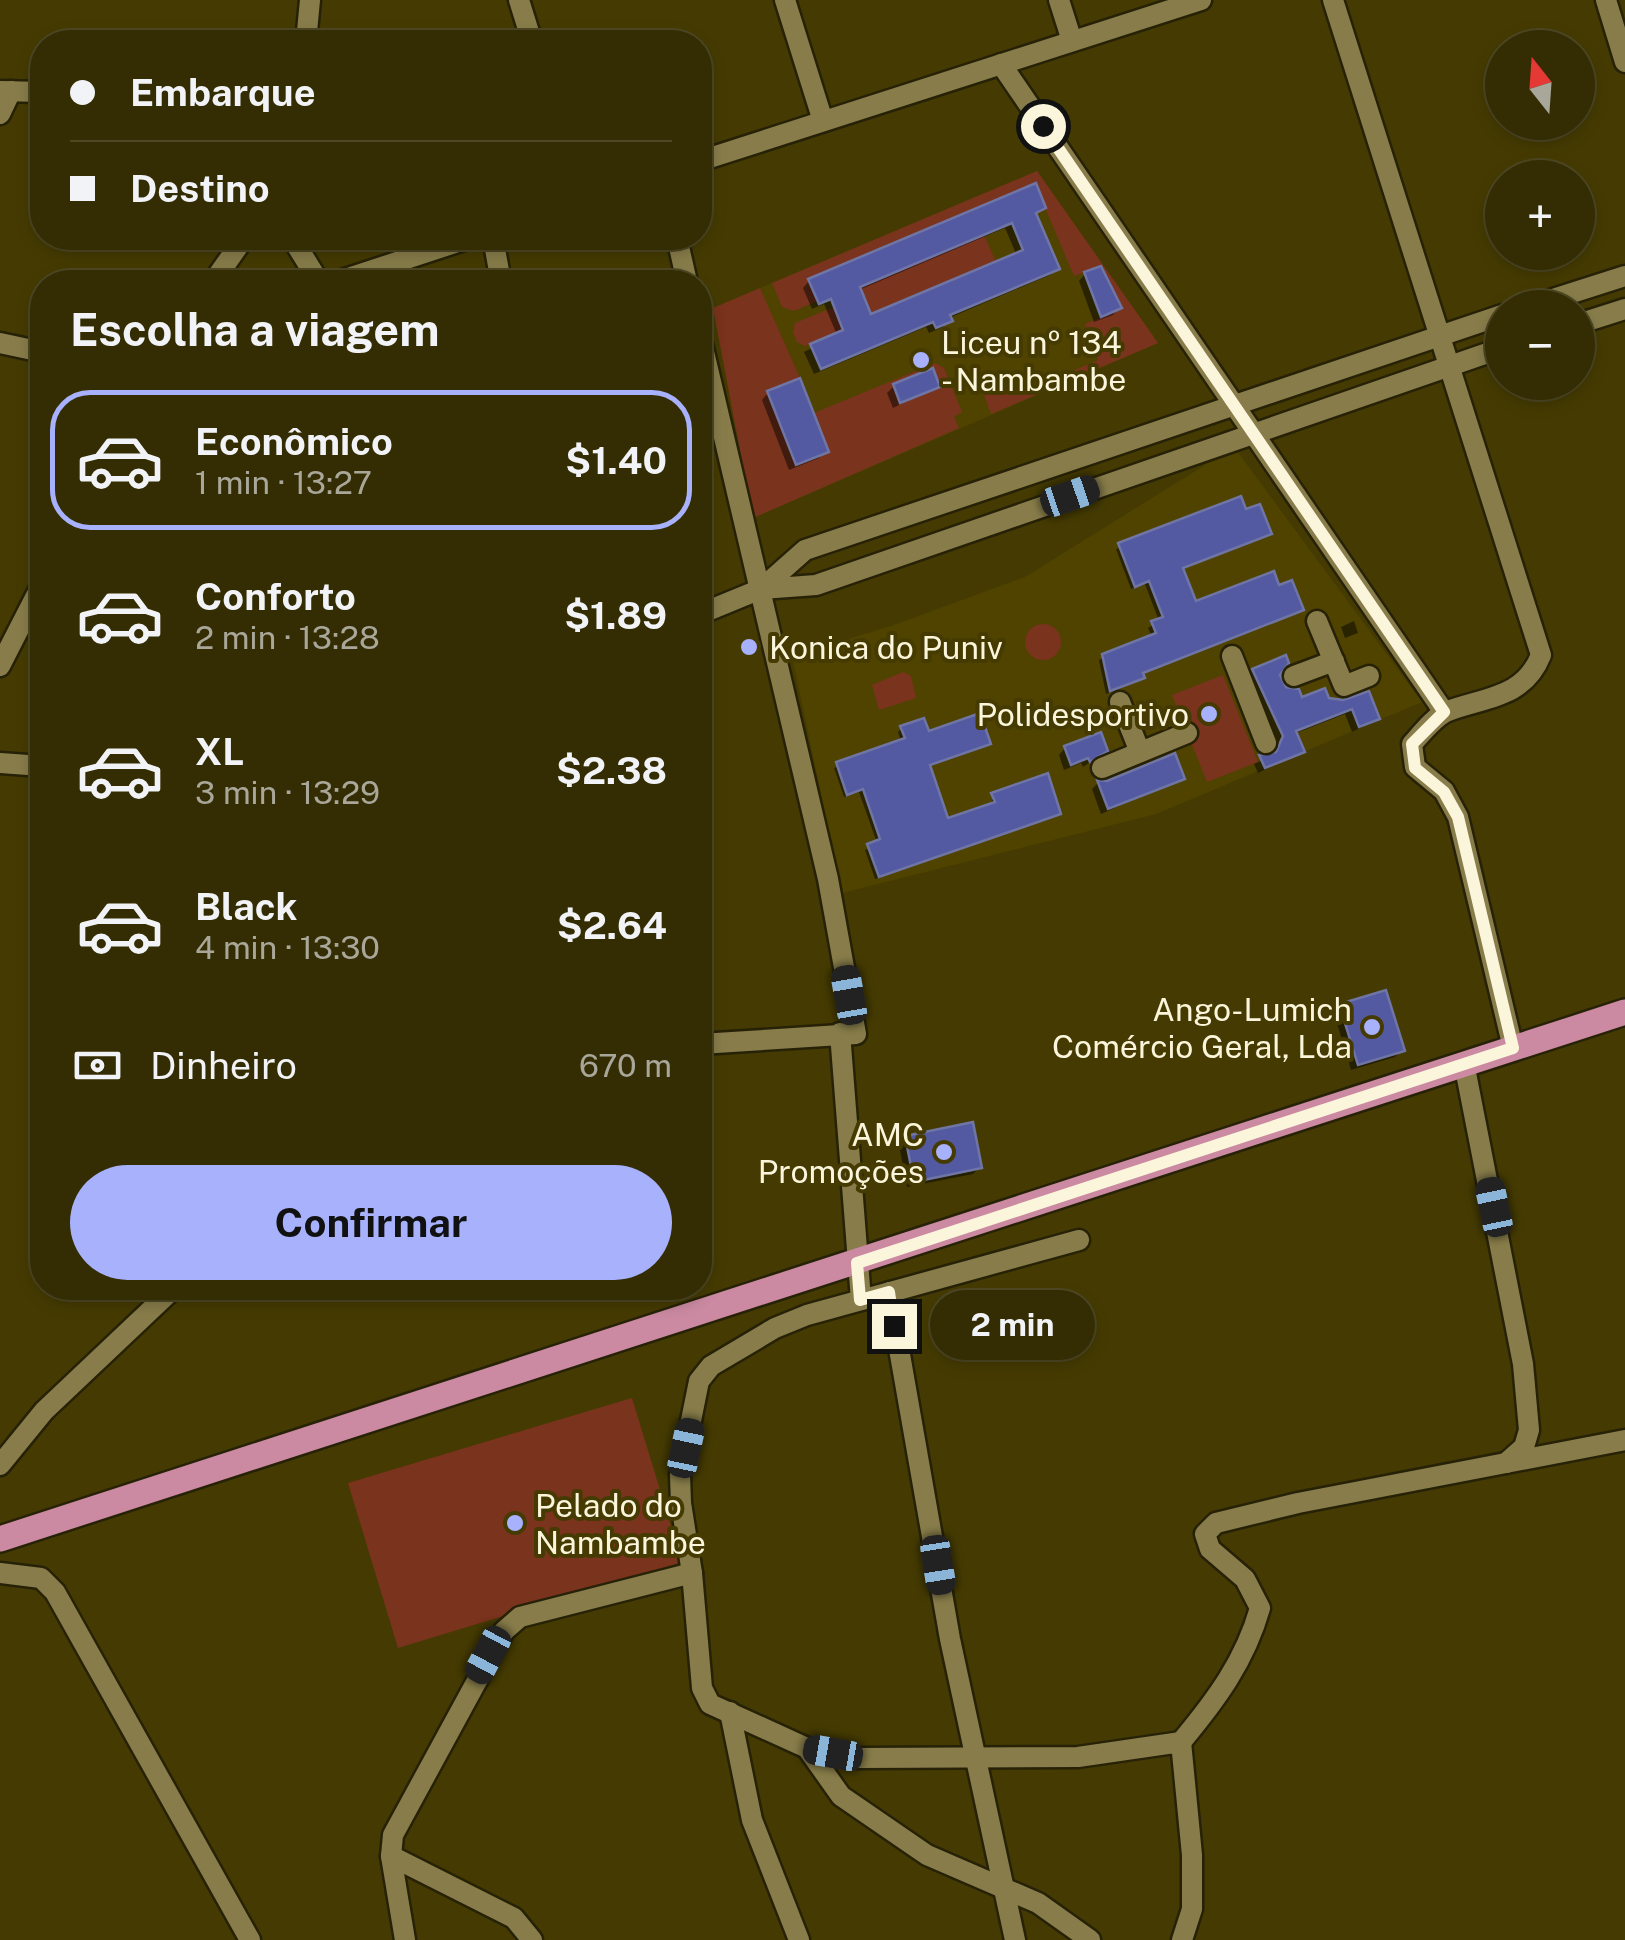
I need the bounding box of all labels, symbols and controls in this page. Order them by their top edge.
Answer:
north arrow [1485,30,1595,140]
map controls [1485,30,1595,400]
text: Embarque [130,70,316,115]
route start [1021,104,1066,149]
button: + [1485,160,1595,270]
text: Destino [130,166,270,211]
button: − [1485,290,1595,400]
text: Escolha a viagem [70,303,440,356]
place label: Liceu nº 134 - Nambambe [941,324,1126,398]
marker: Liceu nº 134 - Nambambe [910,349,932,371]
icon: car [75,415,165,505]
text: Econômico [195,419,393,464]
text: $1.40 [565,438,667,483]
text: 1 min · 13:27 [195,464,372,501]
car [1037,472,1103,520]
icon: car [75,570,165,660]
text: Conforto [195,574,356,619]
text: $1.89 [564,593,667,638]
text: 2 min · 13:28 [195,619,380,656]
place label: Konica do Puniv [769,629,1003,666]
marker: Konica do Puniv [738,636,760,658]
place label: Polidesportivo [977,696,1189,733]
marker: Polidesportivo [1198,703,1220,725]
icon: car [75,725,165,815]
text: XL [195,729,244,774]
text: $2.38 [556,748,667,793]
text: 3 min · 13:29 [195,774,380,811]
icon: car [75,880,165,970]
text: Black [195,884,298,929]
text: $2.64 [557,903,667,948]
text: 4 min · 13:30 [195,929,380,966]
car [829,963,869,1027]
place label: Ango-Lumich Comércio Geral, Lda [1052,991,1352,1065]
marker: Ango-Lumich Comércio Geral, Lda [1361,1016,1383,1038]
icon: cash [70,1038,125,1093]
text: Dinheiro [150,1043,297,1088]
text: 670 m [579,1047,672,1084]
place label: AMC Promoções [758,1116,924,1190]
marker: AMC Promoções [933,1141,955,1163]
button: Confirmar [70,1165,672,1280]
car [1473,1175,1515,1239]
callout: 2 min [929,1291,1094,1361]
route end [872,1304,917,1349]
text: 2 min [971,1306,1054,1343]
car [665,1416,707,1480]
place label: Pelado do Nambambe [535,1487,706,1561]
marker: Pelado do Nambambe [504,1512,526,1534]
car [918,1533,958,1597]
car [461,1621,515,1689]
car [801,1733,865,1773]

